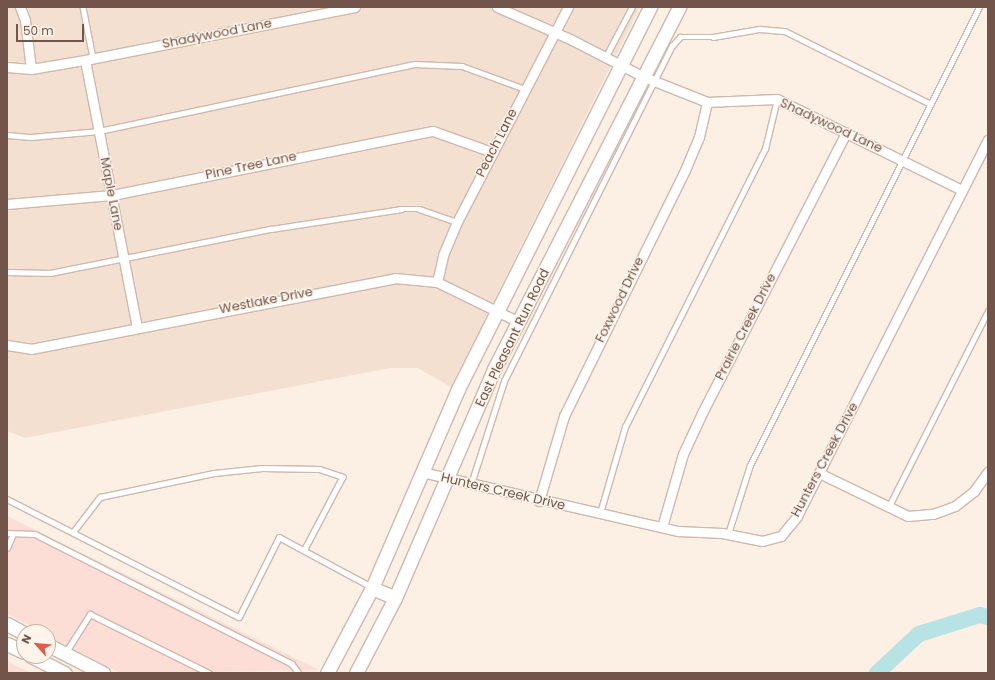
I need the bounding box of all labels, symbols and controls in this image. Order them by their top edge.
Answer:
scale bar [18,16,86,42]
street label: Shadywood Lane [161,16,273,52]
text: 50 m [23,22,54,39]
street label: Shadywood Lane [777,95,885,157]
street label: Peach Lane [473,106,521,180]
street label: Pine Tree Lane [204,149,298,183]
street label: Maple Lane [96,156,126,232]
street label: Foxwood Drive [593,255,647,345]
street label: East Pleasant Run Road [473,266,553,410]
street label: Prairie Creek Drive [712,271,780,383]
street label: Westlake Drive [218,284,314,318]
street label: Hunters Creek Drive [788,400,862,520]
street label: Hunters Creek Drive [439,470,567,514]
north arrow [16,624,56,664]
text: N [17,632,35,646]

